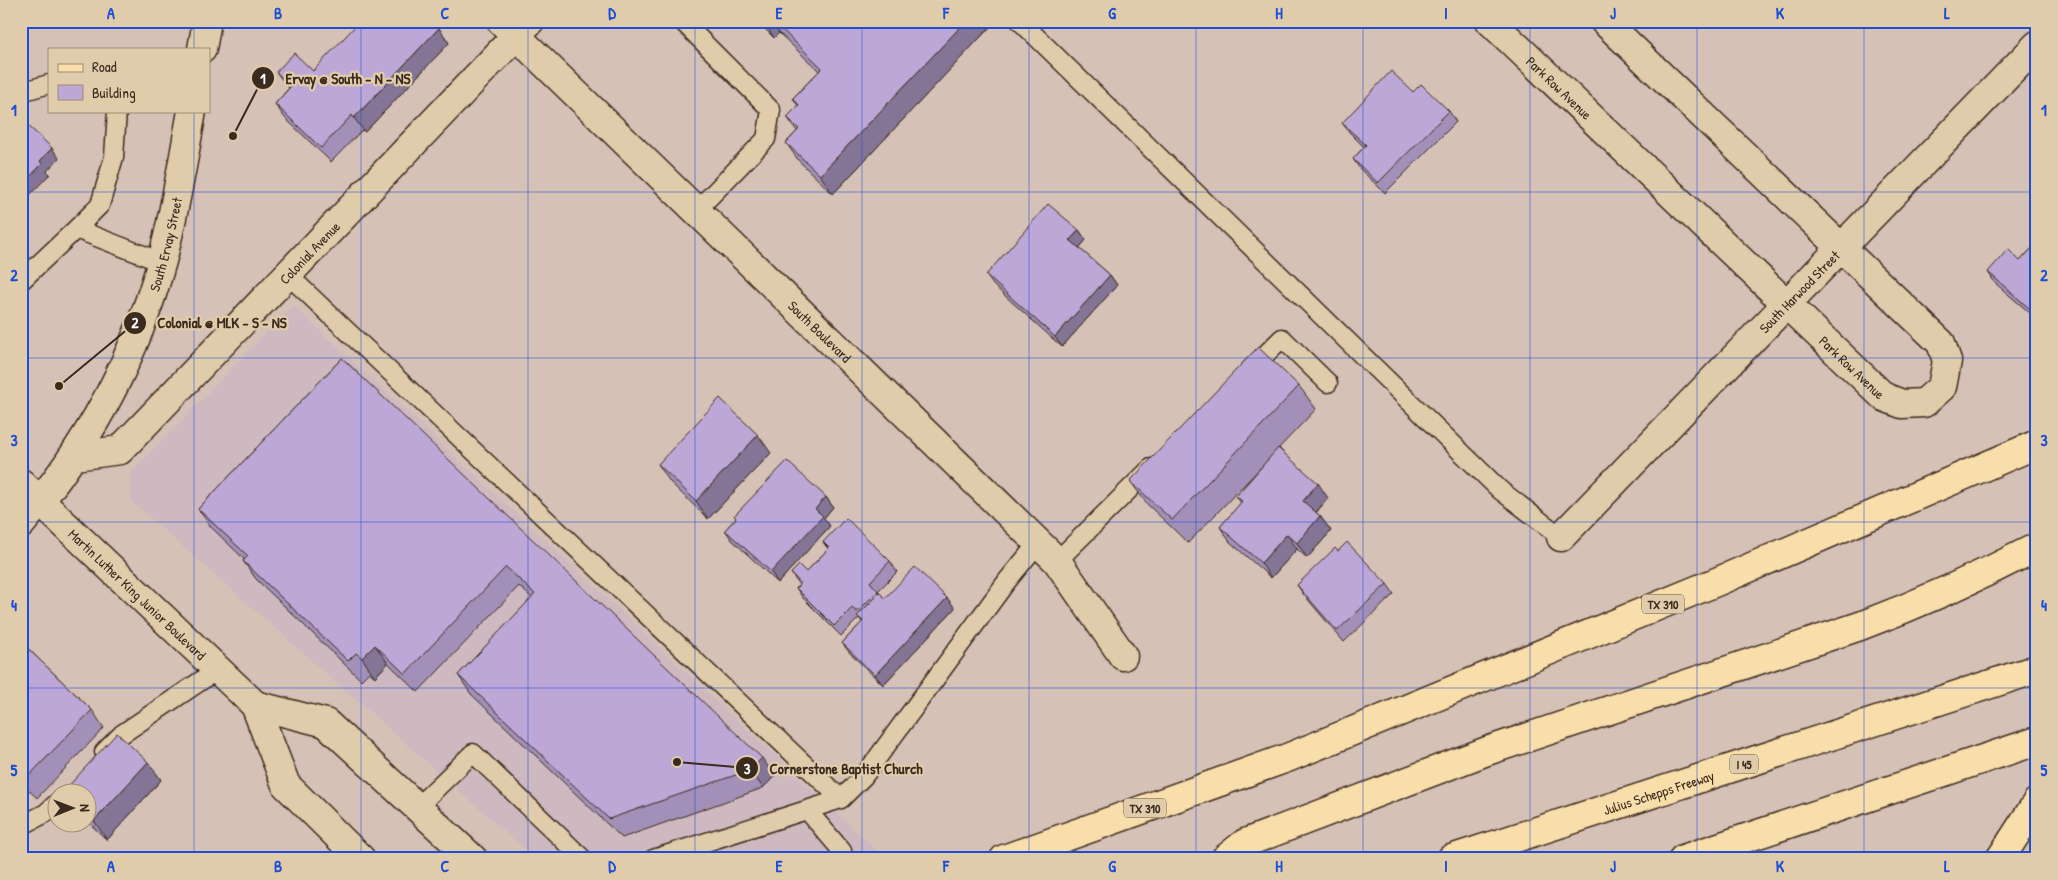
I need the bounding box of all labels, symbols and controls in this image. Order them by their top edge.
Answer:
text: A [107,2,115,24]
text: B [274,2,282,24]
text: C [441,2,450,24]
text: D [608,2,616,24]
text: E [775,2,783,24]
text: F [942,2,950,24]
text: G [1108,2,1116,24]
text: H [1275,2,1283,24]
text: I [1444,2,1448,24]
text: J [1610,2,1616,24]
text: K [1776,2,1785,24]
text: L [1944,2,1950,24]
legend [48,48,210,112]
street label: Park Row Avenue [1523,51,1597,123]
text: Road [92,56,117,77]
callout: Ervay @ South - N - NS [250,63,420,93]
text: 1 [260,68,266,89]
text: Ervay @ South - N - NS [286,68,411,90]
text: Building [92,82,136,103]
text: 1 [11,99,17,121]
text: 1 [2041,99,2047,121]
street label: South Ervay Street [144,195,186,294]
street label: Colonial Avenue [274,216,344,288]
street label: South Harwood Street [1754,246,1843,337]
text: 2 [10,264,18,286]
text: 2 [2040,264,2048,286]
street label: South Boulevard [784,296,856,367]
callout: Colonial @ MLK - S - NS [122,308,297,338]
text: 2 [131,312,139,333]
text: Colonial @ MLK - S - NS [157,312,287,333]
street label: Park Row Avenue [1816,331,1890,403]
text: 3 [10,429,18,451]
text: 3 [2040,429,2048,451]
street label: Martin Luther King Junior Boulevard [65,524,211,664]
text: 4 [11,594,17,616]
road number: TX 310 [1642,594,1684,614]
text: 4 [2041,594,2047,616]
callout: Cornerstone Baptist Church [734,753,932,783]
road number: I 45 [1730,754,1758,774]
text: 3 [744,758,751,779]
text: Cornerstone Baptist Church [770,758,923,780]
text: 5 [11,759,18,781]
text: 5 [2041,759,2048,781]
street label: Julius Schepps Freeway [1600,765,1717,819]
north arrow [48,782,98,832]
road number: TX 310 [1124,798,1166,818]
text: N [76,804,95,812]
text: A [107,855,115,877]
text: B [274,855,282,877]
text: C [441,855,450,877]
text: D [608,855,616,877]
text: E [775,855,783,877]
text: F [942,855,950,877]
text: G [1108,855,1116,877]
text: H [1275,855,1283,877]
text: I [1444,855,1448,877]
text: J [1610,855,1616,877]
text: K [1776,855,1785,877]
text: L [1944,855,1950,877]

